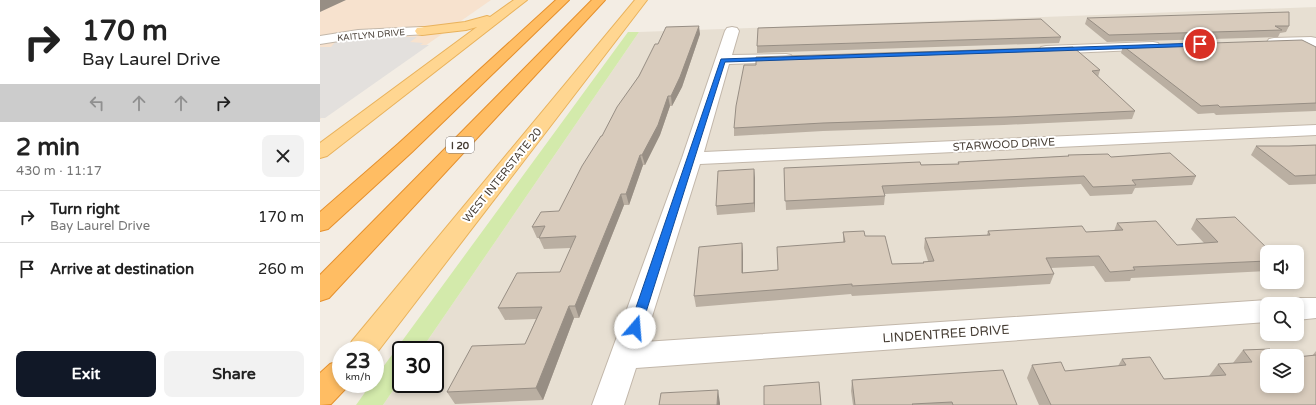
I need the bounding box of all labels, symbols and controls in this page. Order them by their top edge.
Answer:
text: 170 m [82,14,168,48]
icon: right [16,16,68,68]
street label: KAITLYN DRIVE [337,27,406,44]
pin [1183,27,1217,61]
icon: arrive [1189,33,1211,55]
text: Bay Laurel Drive [82,48,220,70]
icon: left [86,92,108,114]
icon: ahead [128,92,150,114]
icon: ahead [170,92,192,114]
icon: right [212,92,234,114]
street label: WEST INTERSTATE 20 [460,125,545,225]
text: 2 min [16,133,80,162]
button: close [262,135,304,177]
street label: STARWOOD DRIVE [953,135,1056,154]
road number: I 20 [446,137,474,153]
text: 430 m · 11:17 [16,163,102,179]
text: Turn right [50,200,120,218]
icon: right [16,206,38,228]
text: 170 m [258,208,304,226]
text: Bay Laurel Drive [50,218,150,234]
map controls [1260,245,1304,393]
button: sound [1260,245,1304,289]
icon: arrive [16,258,38,280]
text: Arrive at destination [50,260,194,278]
text: 260 m [258,260,304,278]
button: search [1260,297,1304,341]
position arrow [614,307,656,349]
street label: LINDENTREE DRIVE [882,322,1010,346]
speed limit sign: 30 [392,341,444,393]
button: layers [1260,349,1304,393]
text: 23 [345,350,371,374]
button: Exit [16,351,156,397]
button: Share [164,351,304,397]
text: km/h [345,371,371,383]

